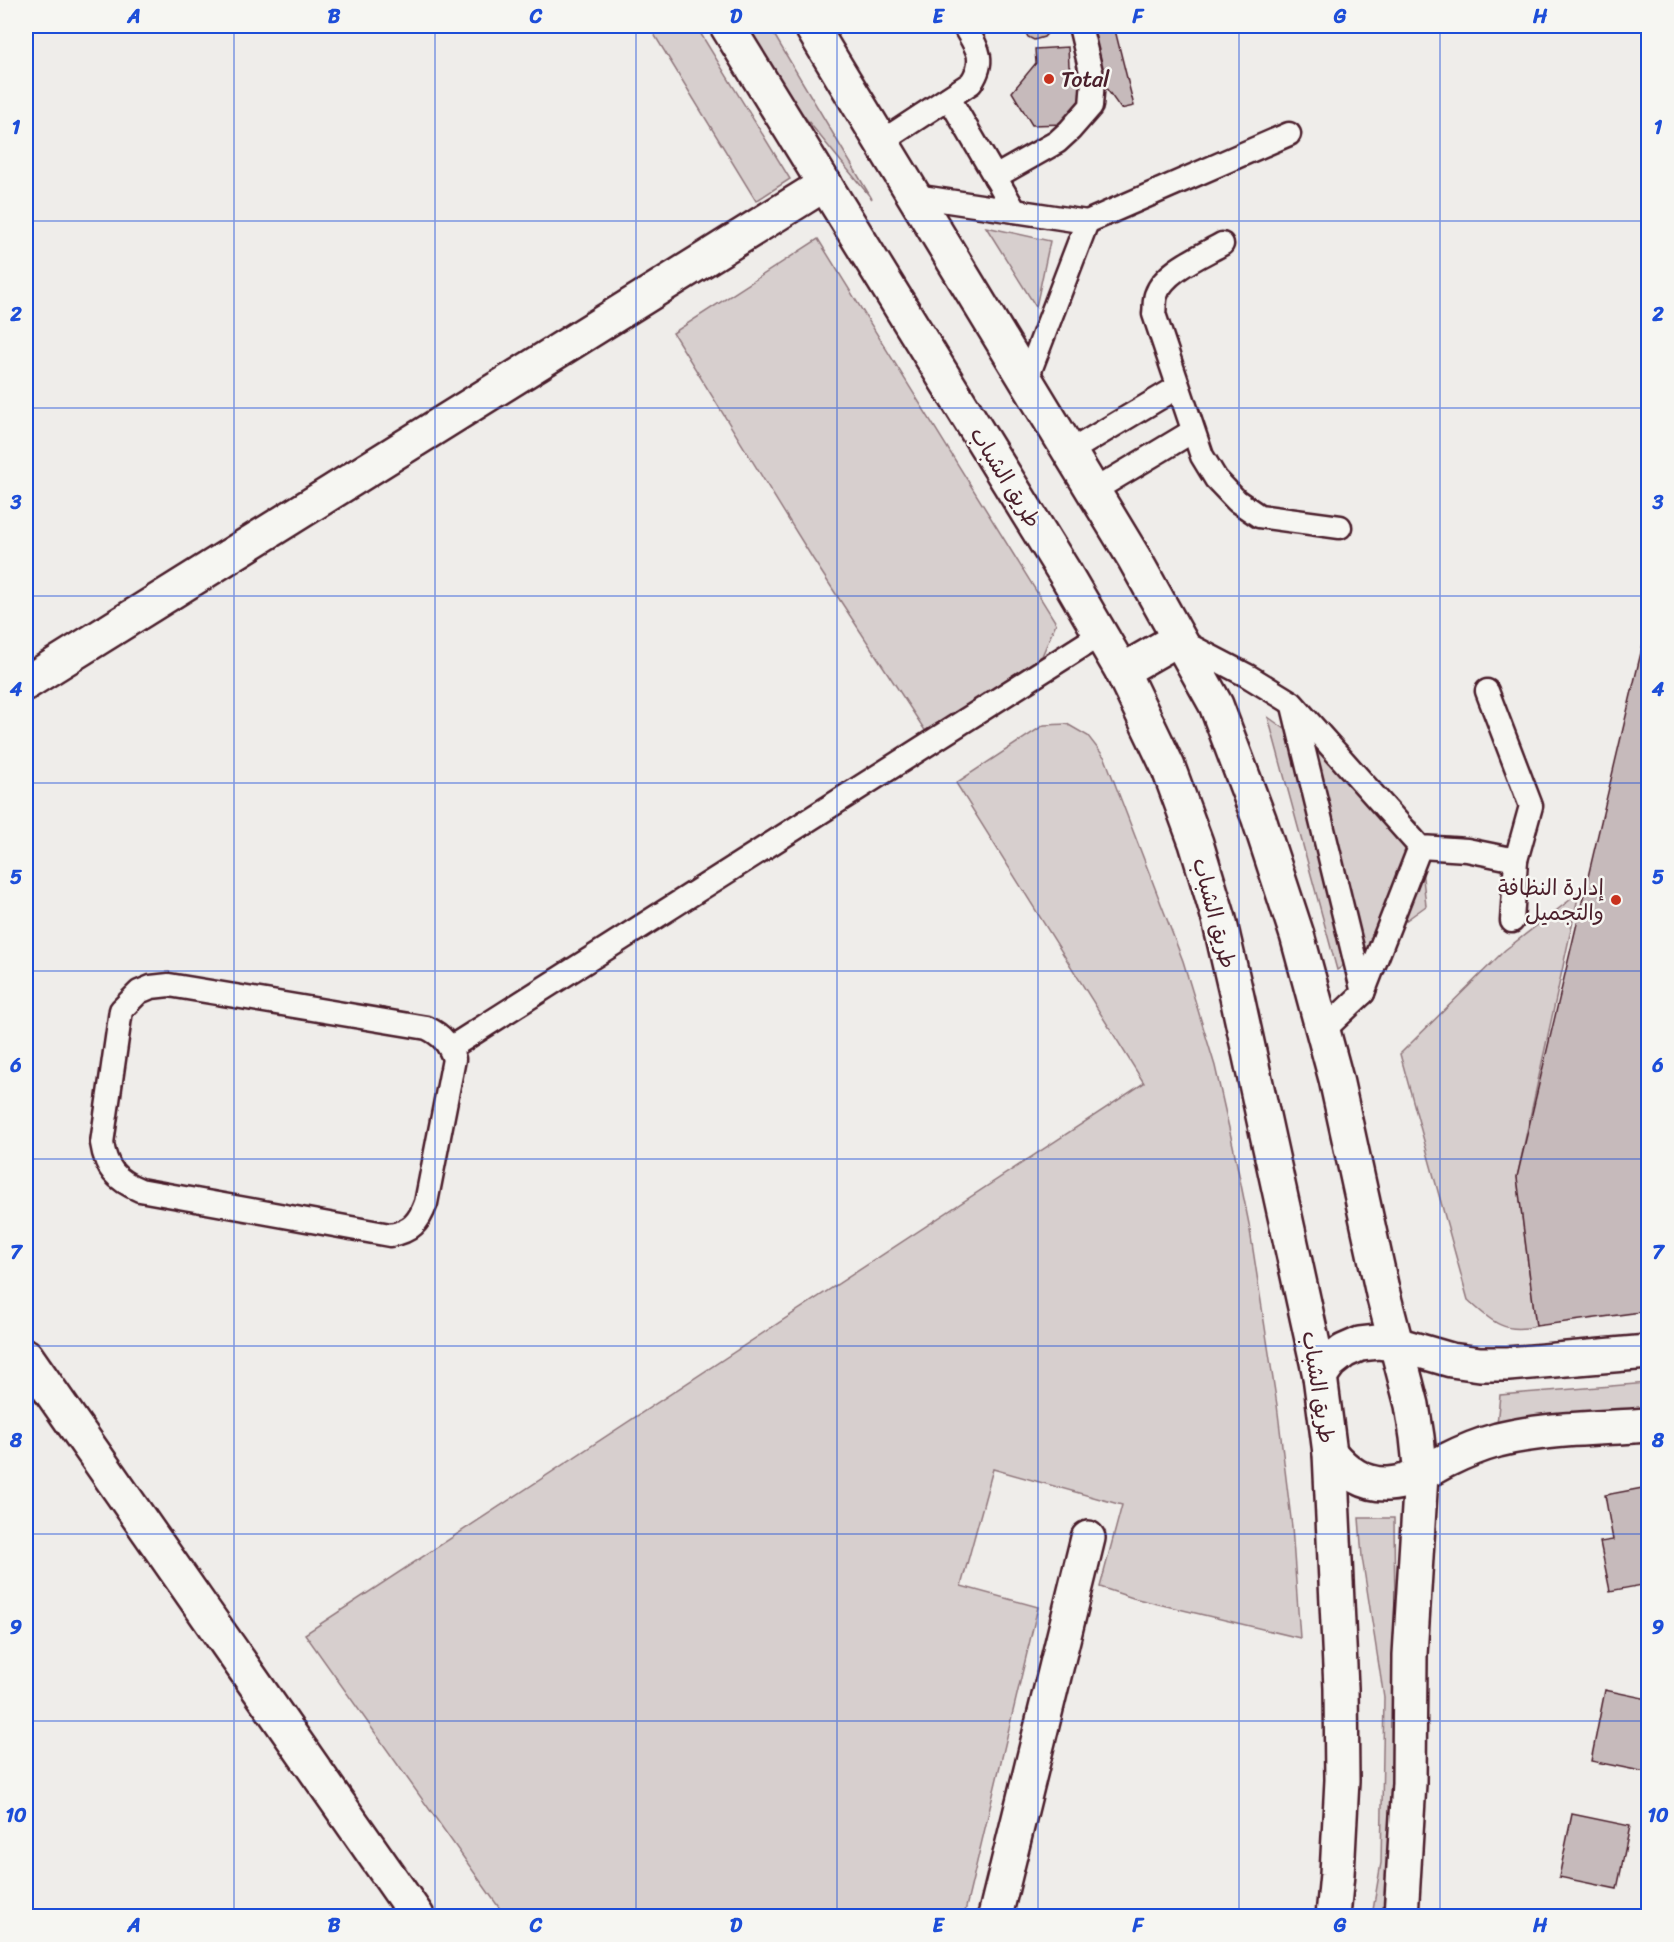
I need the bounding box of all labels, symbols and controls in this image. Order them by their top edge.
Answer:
text: A [126,0,141,34]
text: B [328,0,341,34]
text: C [529,0,543,34]
text: D [730,0,743,34]
text: E [932,0,945,34]
text: F [1132,0,1145,34]
text: G [1333,0,1347,34]
text: H [1532,0,1548,34]
place label: Total [1061,60,1110,99]
marker: Total [1042,72,1056,86]
text: 1 [12,110,21,145]
text: 1 [1654,110,1663,145]
text: 2 [9,297,22,332]
text: 2 [1651,297,1664,332]
street label: طريق الشباب [959,419,1052,536]
text: 3 [10,485,22,520]
text: 3 [1652,485,1664,520]
text: 4 [9,672,23,707]
text: 4 [1651,672,1665,707]
street label: طريق الشباب [1181,853,1248,973]
text: 5 [10,860,22,895]
text: 5 [1652,860,1664,895]
place label: إدارة النظافة والتجميل [1498,868,1604,932]
marker: إدارة النظافة والتجميل [1609,893,1623,907]
text: 6 [9,1048,22,1083]
text: 6 [1651,1048,1664,1083]
text: 7 [10,1235,23,1270]
text: 7 [1652,1235,1665,1270]
street label: طريق الشباب [1290,1328,1347,1446]
text: 8 [9,1423,23,1458]
text: 8 [1651,1423,1665,1458]
text: 9 [10,1610,22,1645]
text: 9 [1652,1610,1664,1645]
text: 10 [5,1798,27,1833]
text: 10 [1647,1798,1669,1833]
text: A [126,1908,141,1942]
text: B [328,1908,341,1942]
text: C [529,1908,543,1942]
text: D [730,1908,743,1942]
text: E [932,1908,945,1942]
text: F [1132,1908,1145,1942]
text: G [1333,1908,1347,1942]
text: H [1532,1908,1548,1942]

